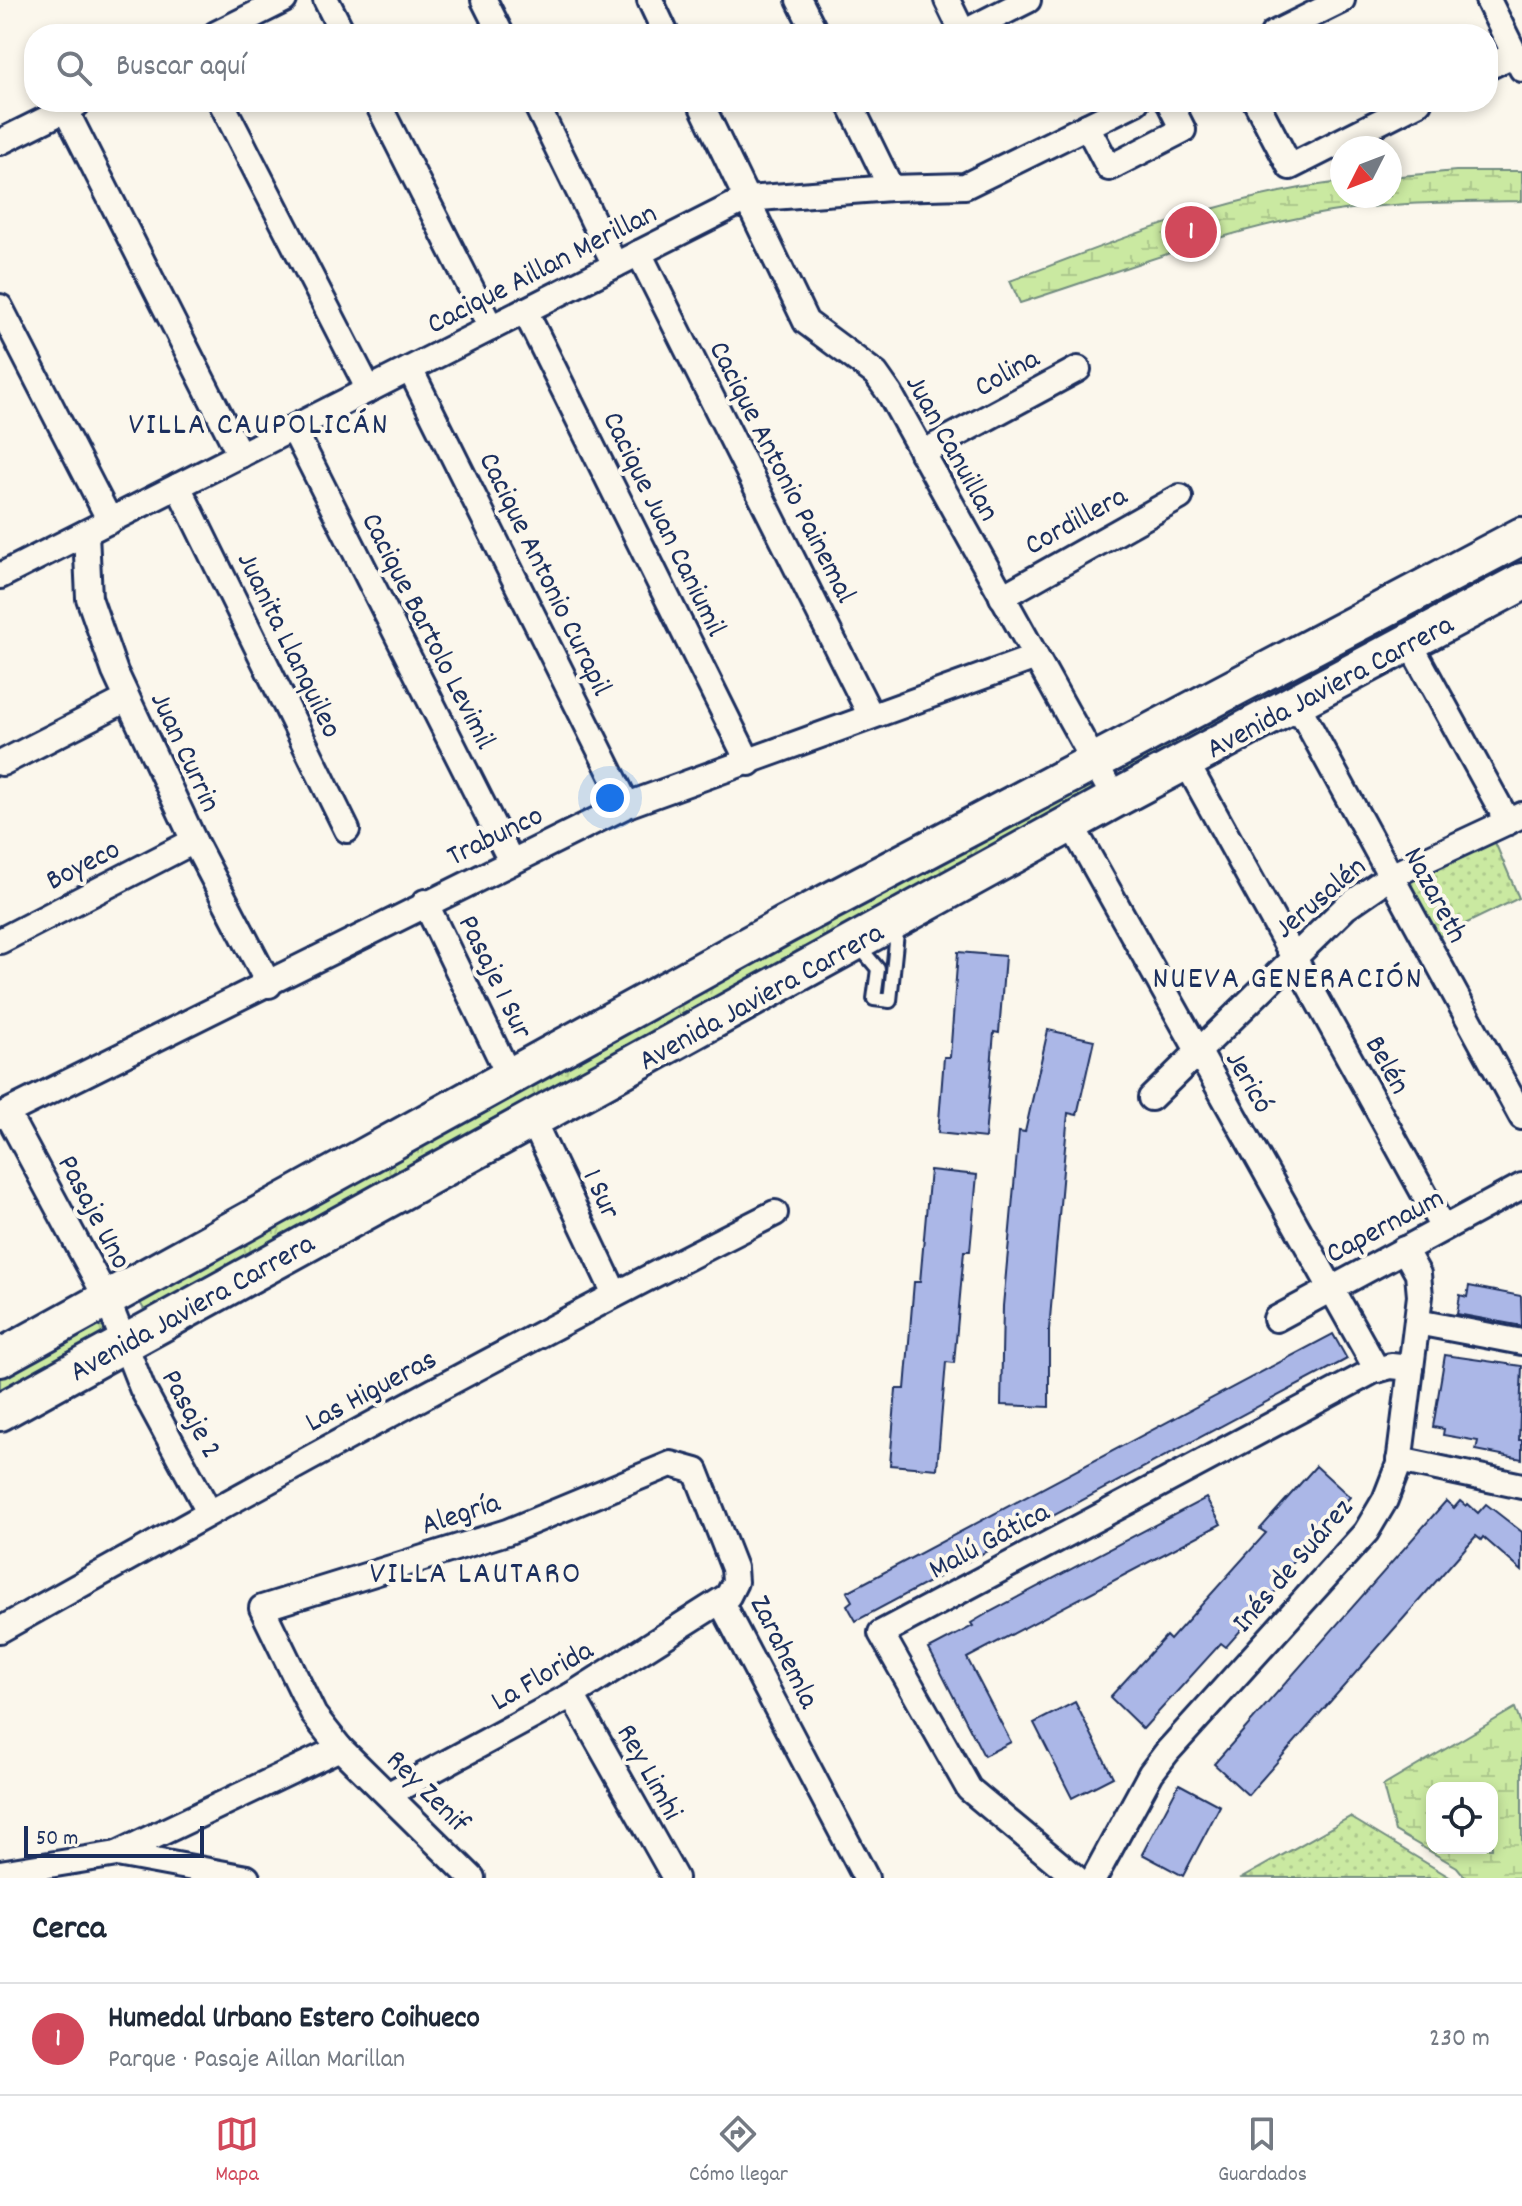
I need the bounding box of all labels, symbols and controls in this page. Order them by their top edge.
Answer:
search box [24,24,1498,112]
icon: search [52,46,96,90]
text: Buscar aquí [116,47,246,90]
north arrow [1330,136,1402,208]
street label: Cacique Aillan Merillan [420,194,666,348]
pin: 1 [1165,202,1217,262]
street label: Cacique Antonio Painemal [695,334,865,612]
street label: Colina [968,339,1049,410]
street label: Juan Canuillan [892,368,1008,530]
district label: VILLA CAUPOLICÁN [128,404,390,450]
street label: Cacique Juan Caniumil [589,405,735,645]
street label: Cacique Antonio Curapil [465,446,621,704]
street label: Cordillera [1018,477,1137,569]
street label: Cacique Bartolo Levimil [348,506,504,758]
street label: Juanita Llanquileo [223,546,351,746]
street label: Avenida Javiera Carrera [1200,605,1463,772]
street label: Juan Currin [136,686,229,820]
your location [590,778,630,818]
street label: Trabunco [441,796,551,880]
street label: Boyeco [39,830,129,904]
street label: Nazareth [1390,840,1476,952]
street label: Jerusalén [1266,848,1377,951]
street label: Pasaje 1 Sur [444,909,541,1047]
street label: Avenida Javiera Carrera [632,913,893,1084]
district label: NUEVA GENERACIÓN [1153,958,1423,1004]
street label: Belén [1351,1029,1419,1103]
street label: Jericó [1212,1044,1282,1123]
street label: Pasaje Uno [44,1148,140,1278]
street label: 1 Sur [569,1163,629,1227]
street label: Capernaum [1319,1179,1453,1277]
street label: Avenida Javiera Carrera [63,1224,324,1395]
street label: Las Higueras [299,1340,446,1446]
street label: Pasaje 2 [148,1363,230,1467]
street label: Alegría [416,1483,507,1549]
street label: Inés de Suárez [1224,1490,1366,1644]
street label: Malú Gática [922,1493,1059,1593]
district label: VILLA LAUTARO [370,1553,582,1599]
street label: Zarahemla [736,1589,828,1718]
street label: La Florida [484,1631,603,1724]
street label: Rey Limhi [603,1717,691,1829]
street label: Rey Zenif [374,1742,479,1846]
map controls [1426,1782,1498,1854]
button: locate [1426,1782,1498,1854]
scale bar [24,1822,204,1858]
text: 50 m [36,1824,78,1855]
text: Cerca [32,1906,106,1955]
text: Humedal Urbano Estero Coihueco [108,1999,480,2042]
text: 1 [55,2021,61,2058]
text: 230 m [1429,2021,1490,2058]
text: Parque · Pasaje Aillan Marillan [108,2042,405,2079]
tab: Mapa [215,2112,259,2191]
tab: Cómo llegar [689,2112,788,2191]
tab: Guardados [1218,2112,1307,2191]

